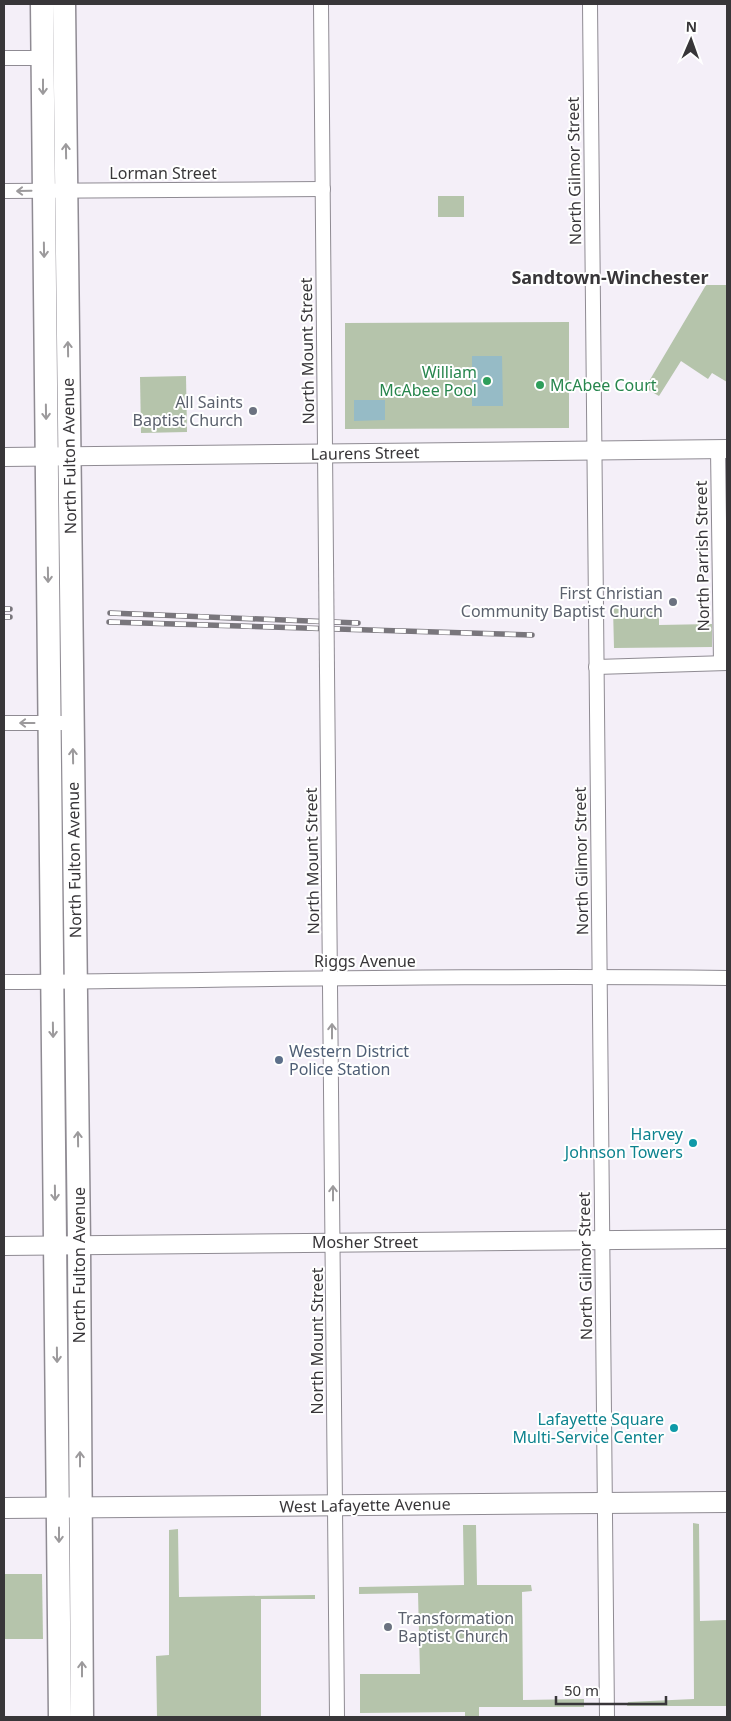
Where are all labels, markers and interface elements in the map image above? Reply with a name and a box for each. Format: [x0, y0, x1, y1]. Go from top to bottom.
north arrow [666, 15, 716, 65]
text: N [685, 17, 697, 36]
one-way arrow [38, 79, 48, 95]
street label: North Gilmor Street [562, 96, 586, 245]
one-way arrow [61, 144, 71, 160]
street label: Lorman Street [109, 162, 217, 184]
one-way arrow [16, 186, 32, 196]
one-way arrow [39, 242, 49, 258]
district label: Sandtown-Winchester [511, 265, 709, 289]
street label: North Mount Street [295, 277, 319, 425]
one-way arrow [63, 341, 73, 358]
place label: William McAbee Pool [379, 361, 477, 401]
place label: McAbee Court [550, 374, 657, 396]
marker: William McAbee Pool [481, 375, 493, 387]
street label: North Fulton Avenue [57, 378, 81, 534]
marker: McAbee Court [534, 379, 546, 391]
place label: All Saints Baptist Church [133, 391, 243, 431]
one-way arrow [41, 404, 51, 420]
marker: All Saints Baptist Church [247, 405, 259, 417]
street label: Laurens Street [310, 441, 420, 465]
street label: North Parrish Street [690, 480, 714, 632]
one-way arrow [43, 566, 53, 583]
place label: First Christian Community Baptist Church [461, 582, 663, 622]
marker: First Christian Community Baptist Church [667, 596, 679, 608]
one-way arrow [19, 718, 35, 728]
one-way arrow [68, 749, 78, 765]
street label: North Fulton Avenue [62, 782, 86, 938]
street label: North Gilmor Street [569, 786, 593, 935]
street label: North Mount Street [300, 787, 324, 935]
street label: Riggs Avenue [314, 950, 416, 972]
one-way arrow [48, 1022, 57, 1038]
one-way arrow [327, 1023, 337, 1039]
place label: Western District Police Station [289, 1040, 409, 1080]
marker: Western District Police Station [273, 1054, 285, 1066]
place label: Harvey Johnson Towers [563, 1123, 684, 1163]
one-way arrow [73, 1131, 83, 1148]
marker: Harvey Johnson Towers [687, 1137, 699, 1149]
one-way arrow [50, 1184, 60, 1200]
one-way arrow [328, 1185, 338, 1202]
street label: North Fulton Avenue [68, 1187, 90, 1343]
street label: North Gilmor Street [573, 1191, 597, 1340]
street label: Mosher Street [312, 1231, 418, 1253]
street label: North Mount Street [306, 1267, 328, 1414]
one-way arrow [52, 1346, 62, 1363]
place label: Lafayette Square Multi-Service Center [512, 1408, 664, 1448]
marker: Lafayette Square Multi-Service Center [668, 1422, 680, 1434]
one-way arrow [75, 1451, 85, 1468]
street label: West Lafayette Avenue [279, 1493, 451, 1517]
one-way arrow [54, 1526, 64, 1543]
place label: Transformation Baptist Church [398, 1607, 514, 1647]
marker: Transformation Baptist Church [382, 1621, 394, 1633]
one-way arrow [77, 1661, 87, 1677]
scale bar [556, 1674, 666, 1706]
text: 50 m [564, 1680, 599, 1700]

